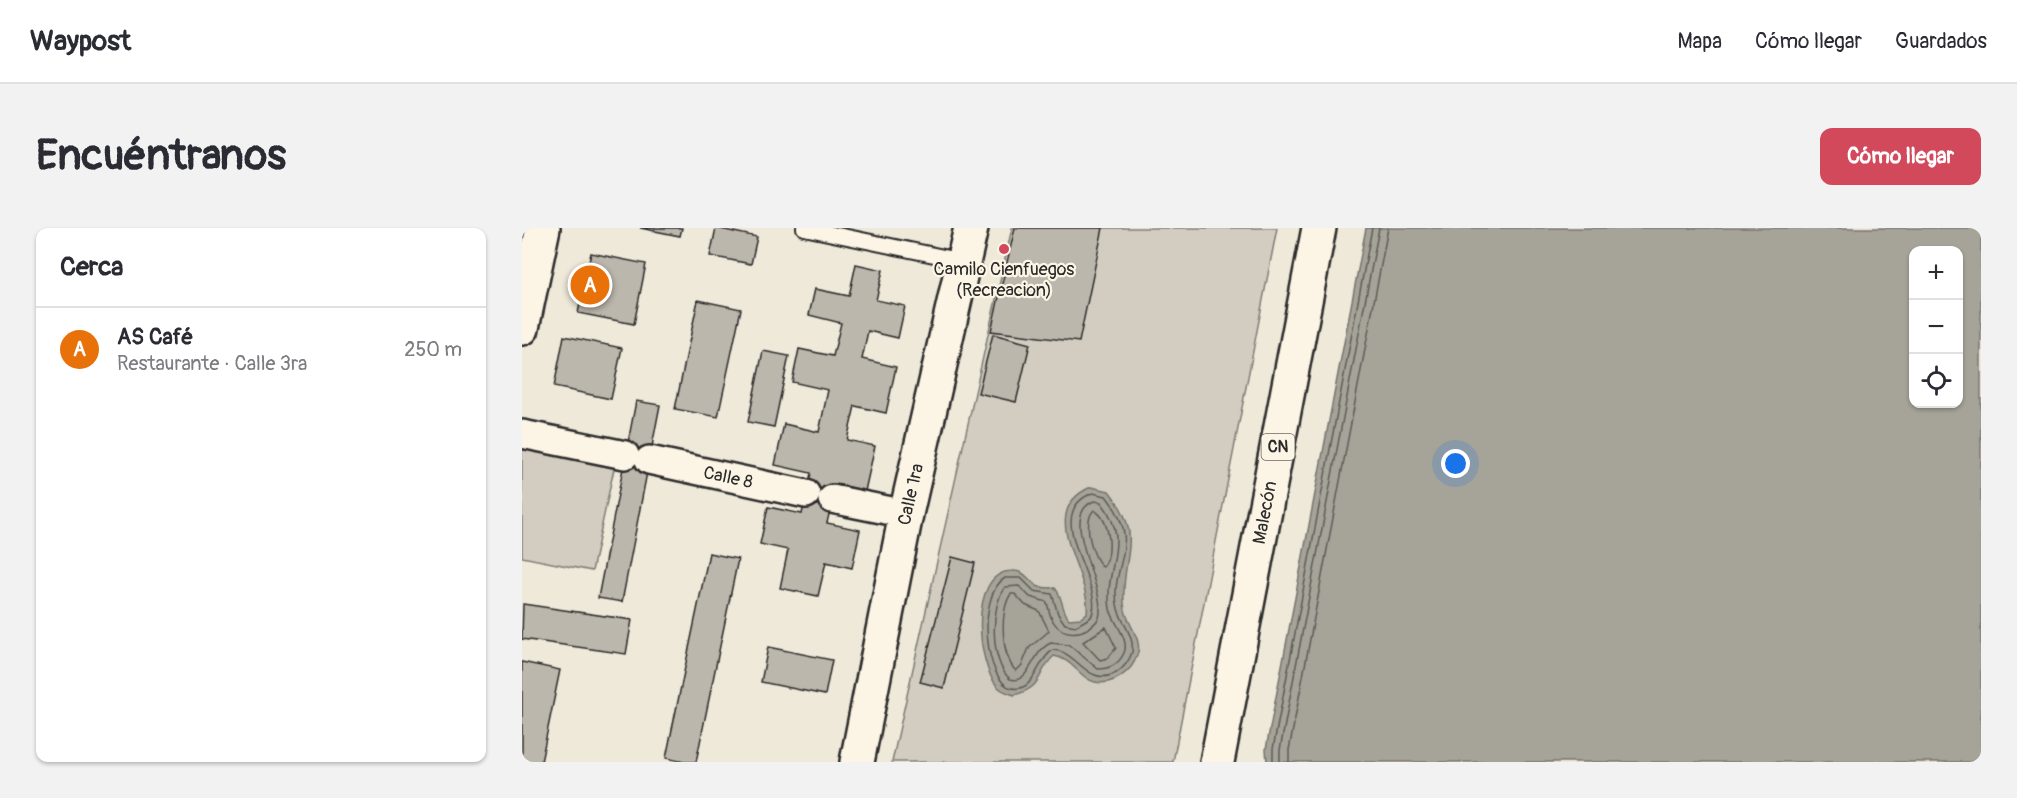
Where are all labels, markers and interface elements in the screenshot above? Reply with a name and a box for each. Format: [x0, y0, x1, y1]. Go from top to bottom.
text: Waypost [30, 24, 131, 59]
text: Mapa [1677, 28, 1722, 55]
text: Cómo llegar [1755, 28, 1862, 55]
text: Guardados [1895, 28, 1987, 55]
button: Cómo llegar [1820, 128, 1981, 185]
text: Encuéntranos [36, 130, 286, 182]
marker: Camilo Cienfuegos (Recreacion) [997, 242, 1011, 256]
map controls [1909, 246, 1963, 408]
button: + [1909, 246, 1963, 300]
text: Cerca [60, 251, 123, 283]
place label: Camilo Cienfuegos (Recreacion) [934, 258, 1074, 302]
pin: A [570, 262, 610, 308]
button: − [1909, 300, 1963, 354]
text: AS Café [117, 323, 193, 351]
text: A [73, 337, 86, 362]
text: 250 m [404, 337, 462, 362]
text: Restaurante · Calle 3ra [117, 351, 307, 376]
button: locate [1909, 354, 1963, 408]
road number: CN [1262, 434, 1294, 460]
your location [1441, 449, 1470, 478]
street label: Calle 8 [701, 461, 755, 494]
street label: Calle 1ra [893, 461, 929, 527]
street label: Malecón [1247, 479, 1282, 546]

